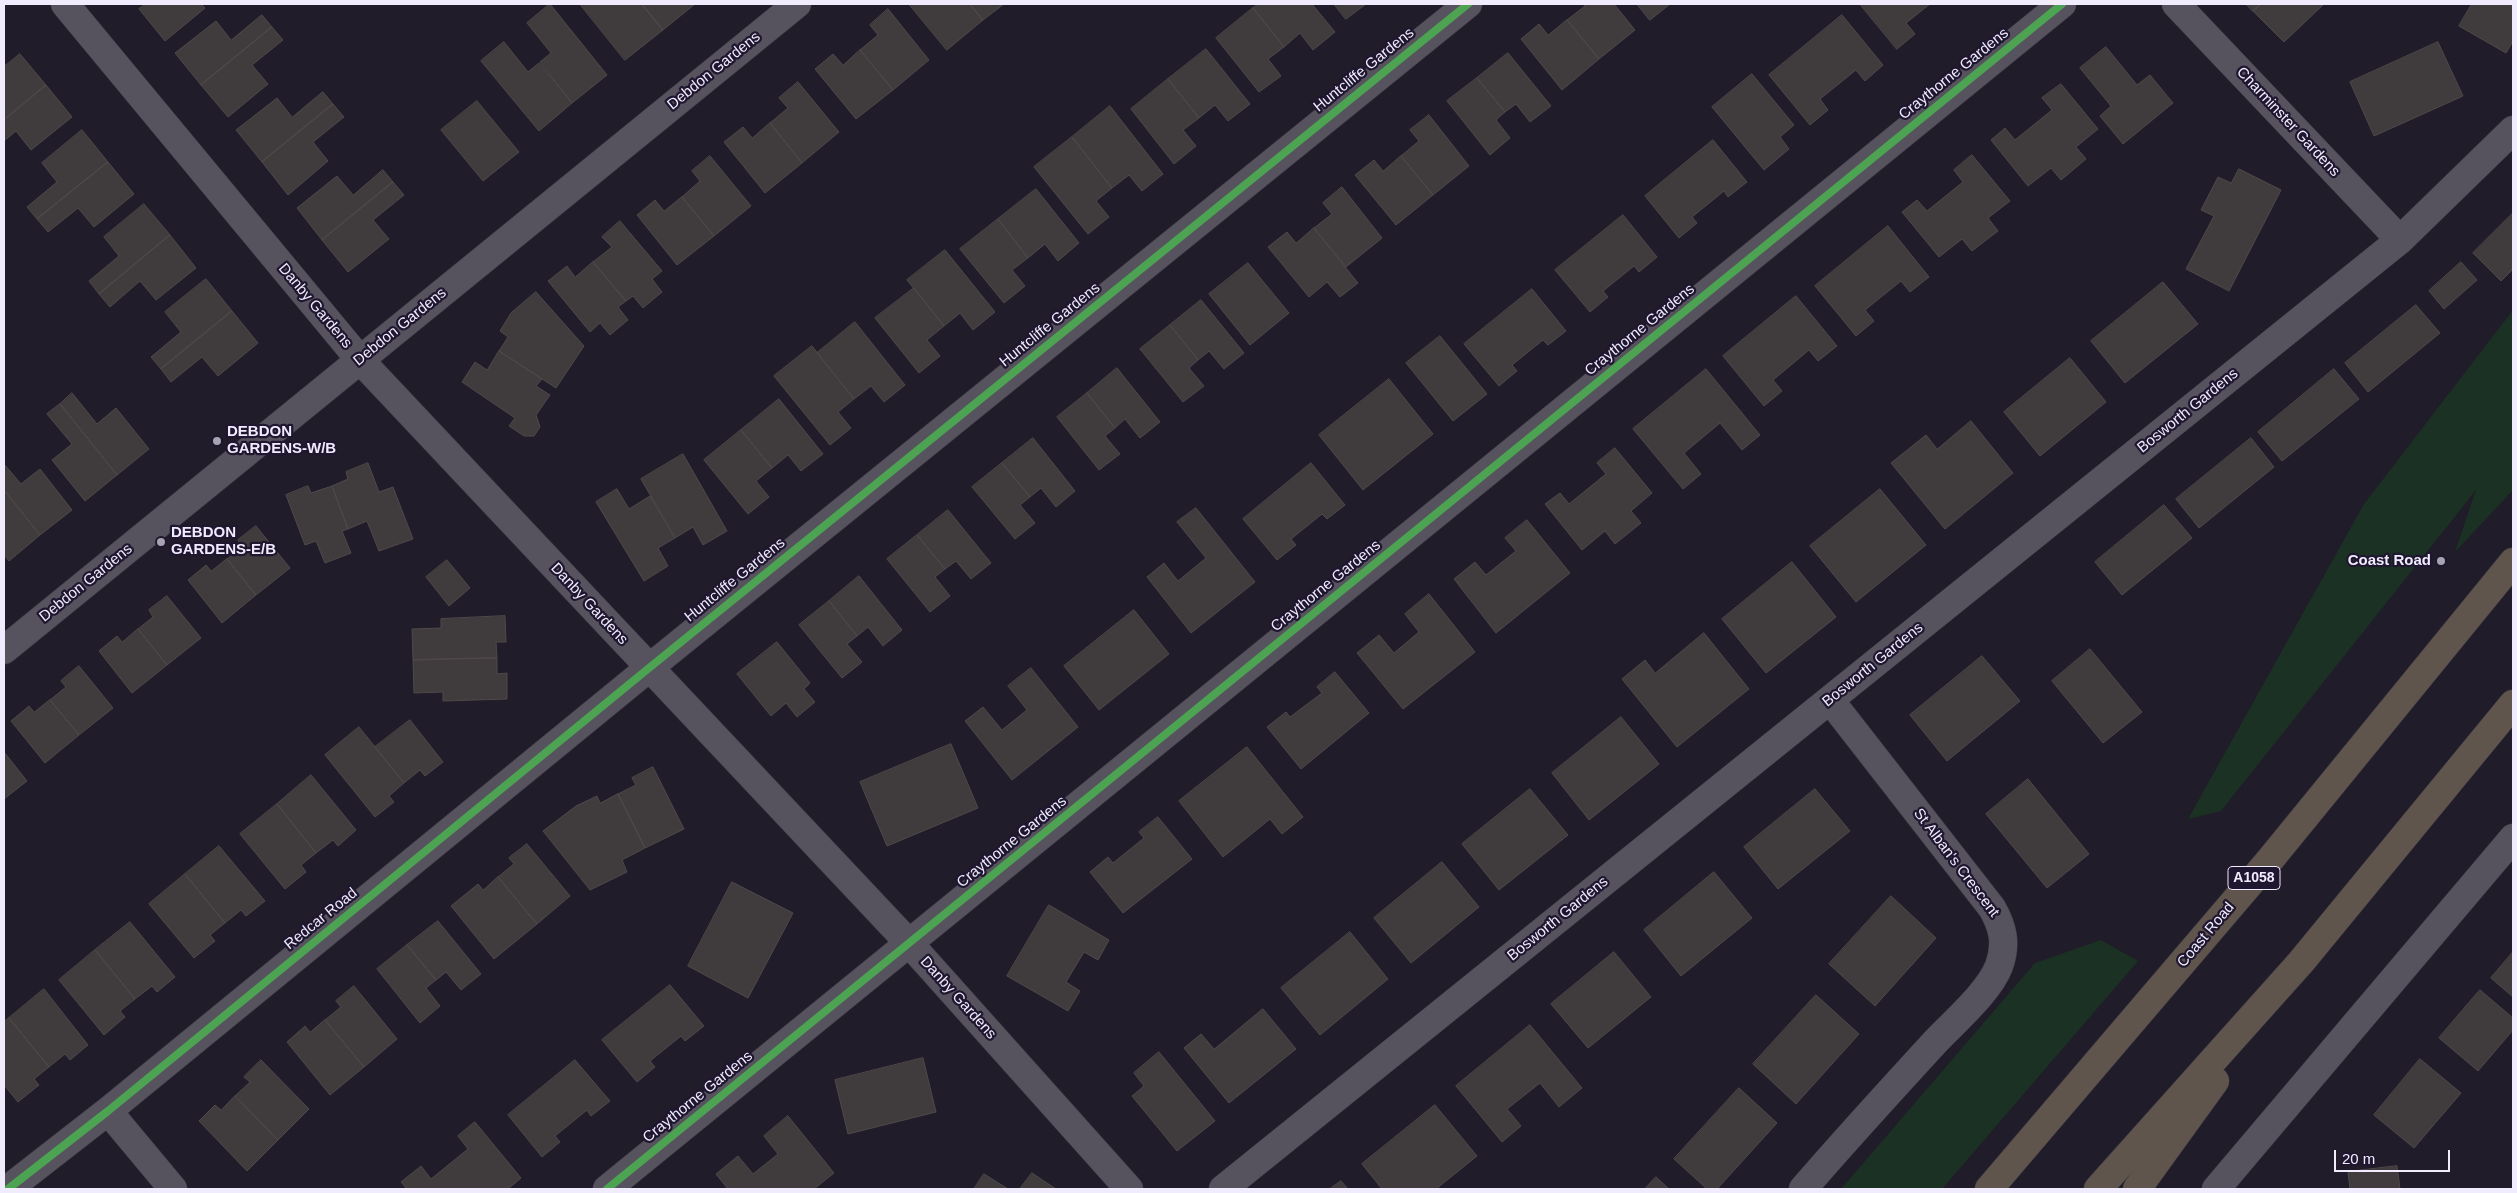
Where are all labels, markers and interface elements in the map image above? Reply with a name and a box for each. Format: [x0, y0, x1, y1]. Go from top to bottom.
street label: Huntcliffe Gardens [1310, 24, 1418, 116]
street label: Craythorne Gardens [1896, 24, 2012, 124]
street label: Debdon Gardens [664, 28, 764, 114]
street label: Charminster Gardens [2233, 63, 2343, 181]
street label: Danby Gardens [274, 260, 356, 352]
street label: Huntcliffe Gardens [996, 279, 1104, 371]
street label: Craythorne Gardens [1582, 280, 1698, 380]
street label: Debdon Gardens [350, 284, 450, 370]
street label: Bosworth Gardens [2134, 365, 2242, 457]
place label: DEBDON GARDENS-W/B [227, 423, 336, 458]
marker: DEBDON GARDENS-W/B [211, 435, 223, 447]
place label: DEBDON GARDENS-E/B [171, 524, 276, 559]
street label: Huntcliffe Gardens [681, 534, 789, 626]
marker: DEBDON GARDENS-E/B [155, 536, 167, 548]
street label: Craythorne Gardens [1268, 536, 1384, 636]
street label: Debdon Gardens [36, 540, 136, 626]
place label: Coast Road [2348, 552, 2431, 570]
marker: Coast Road [2435, 555, 2447, 567]
street label: Danby Gardens [547, 559, 631, 649]
street label: Bosworth Gardens [1819, 619, 1927, 711]
street label: Craythorne Gardens [954, 792, 1070, 892]
street label: St Alban's Crescent [1909, 805, 2003, 921]
road number: A1058 [2228, 866, 2280, 890]
street label: Bosworth Gardens [1504, 873, 1612, 965]
street label: Redcar Road [281, 884, 361, 954]
street label: Coast Road [2174, 899, 2238, 971]
street label: Danby Gardens [916, 953, 1000, 1043]
street label: Craythorne Gardens [640, 1047, 756, 1147]
scale bar [2337, 1140, 2453, 1172]
text: 20 m [2342, 1150, 2375, 1167]

